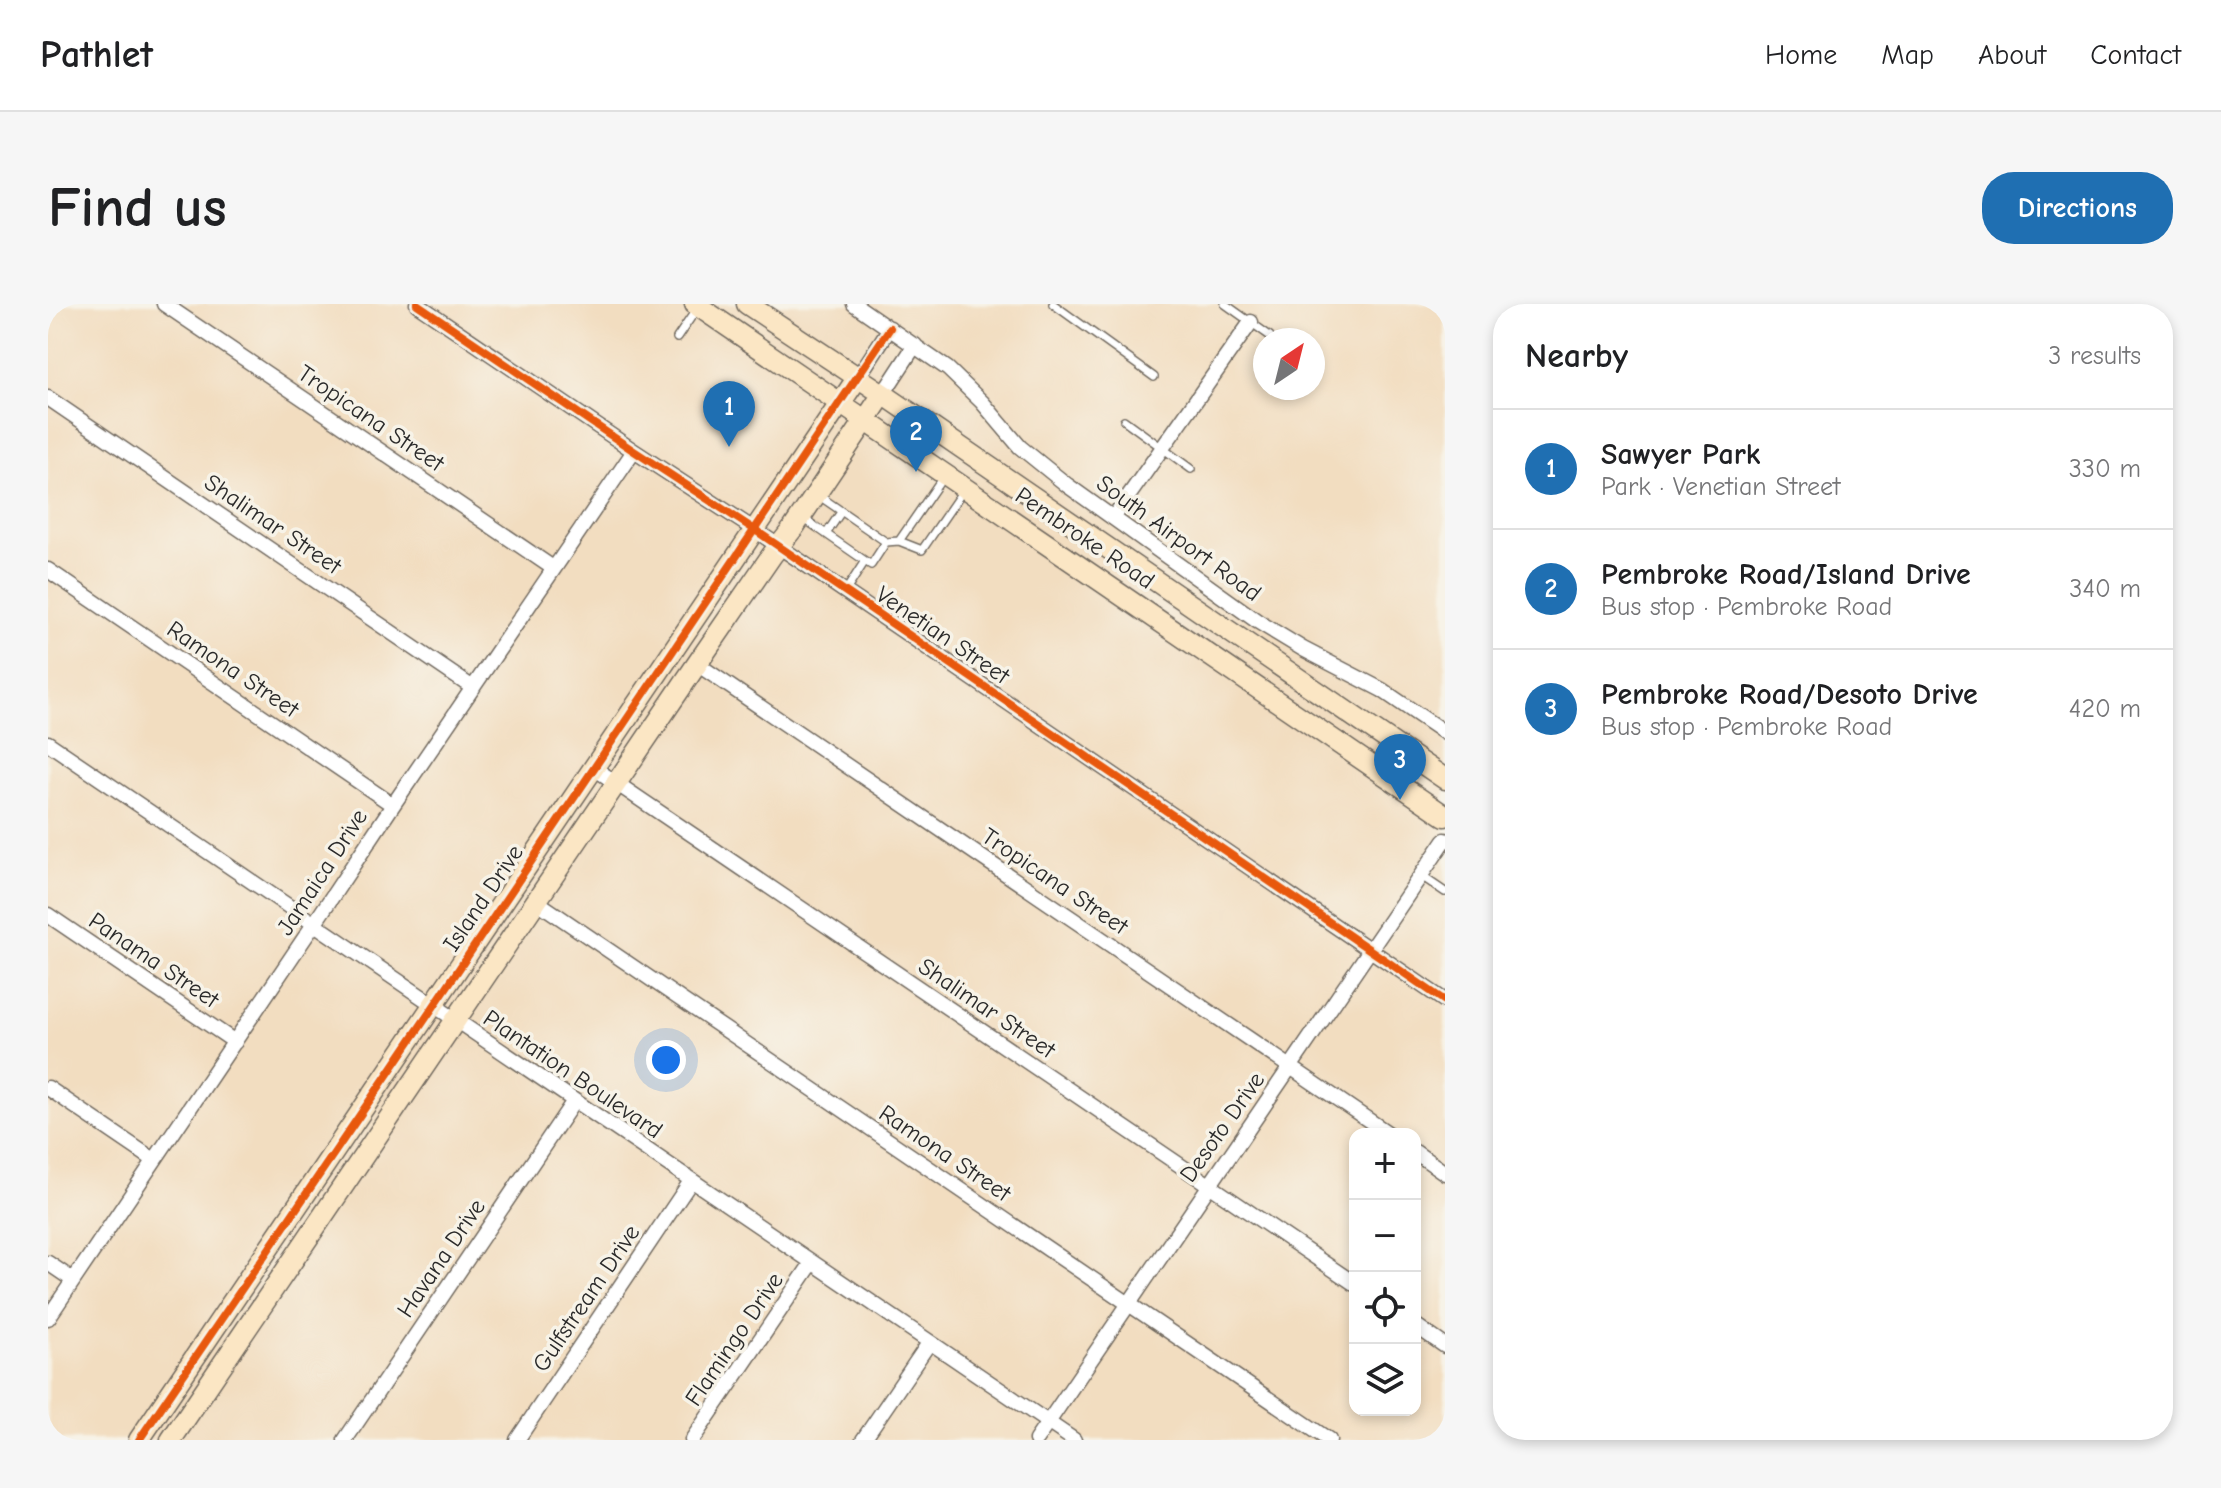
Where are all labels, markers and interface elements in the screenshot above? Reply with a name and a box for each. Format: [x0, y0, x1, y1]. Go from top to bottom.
text: Pathlet [40, 33, 153, 77]
text: Home [1765, 39, 1837, 71]
text: Map [1881, 39, 1934, 71]
text: About [1978, 39, 2046, 71]
text: Contact [2090, 39, 2181, 71]
button: Directions [1982, 172, 2173, 244]
text: Find us [48, 176, 227, 240]
north arrow [1253, 328, 1325, 400]
text: Nearby [1525, 336, 1628, 376]
text: 3 results [2048, 341, 2141, 371]
street label: Tropicana Street [293, 359, 450, 478]
pin: 1 [703, 381, 755, 447]
pin: 2 [890, 406, 942, 472]
text: Sawyer Park [1601, 437, 1760, 472]
text: 1 [1546, 454, 1556, 484]
text: 330 m [2069, 454, 2141, 484]
street label: Shalimar Street [199, 468, 348, 581]
street label: South Airport Road [1091, 469, 1267, 607]
text: Park · Venetian Street [1601, 472, 1840, 502]
street label: Pembroke Road [1010, 481, 1160, 595]
text: Pembroke Road/Island Drive [1601, 557, 1971, 592]
text: 2 [1545, 574, 1557, 604]
text: 340 m [2069, 574, 2141, 604]
street label: Venetian Street [871, 580, 1016, 691]
text: Bus stop · Pembroke Road [1601, 592, 1892, 622]
street label: Ramona Street [162, 615, 305, 724]
text: Pembroke Road/Desoto Drive [1601, 677, 1978, 712]
text: 3 [1545, 694, 1557, 724]
text: 420 m [2069, 694, 2141, 724]
text: Bus stop · Pembroke Road [1601, 712, 1892, 742]
pin: 3 [1374, 734, 1426, 800]
street label: Jamaica Drive [271, 804, 373, 940]
street label: Tropicana Street [977, 822, 1134, 941]
street label: Island Drive [437, 839, 529, 957]
street label: Panama Street [84, 906, 225, 1014]
street label: Shalimar Street [913, 952, 1062, 1065]
street label: Plantation Boulevard [478, 1004, 668, 1144]
your location [646, 1040, 686, 1080]
street label: Desoto Drive [1174, 1067, 1270, 1187]
street label: Ramona Street [874, 1099, 1017, 1208]
map controls [1349, 1128, 1421, 1416]
button: + [1349, 1128, 1421, 1200]
street label: Havana Drive [391, 1193, 491, 1323]
button: − [1349, 1200, 1421, 1272]
street label: Gulfstream Drive [527, 1219, 645, 1377]
street label: Flamingo Drive [679, 1267, 789, 1411]
button: locate [1349, 1272, 1421, 1344]
button: layers [1349, 1344, 1421, 1416]

